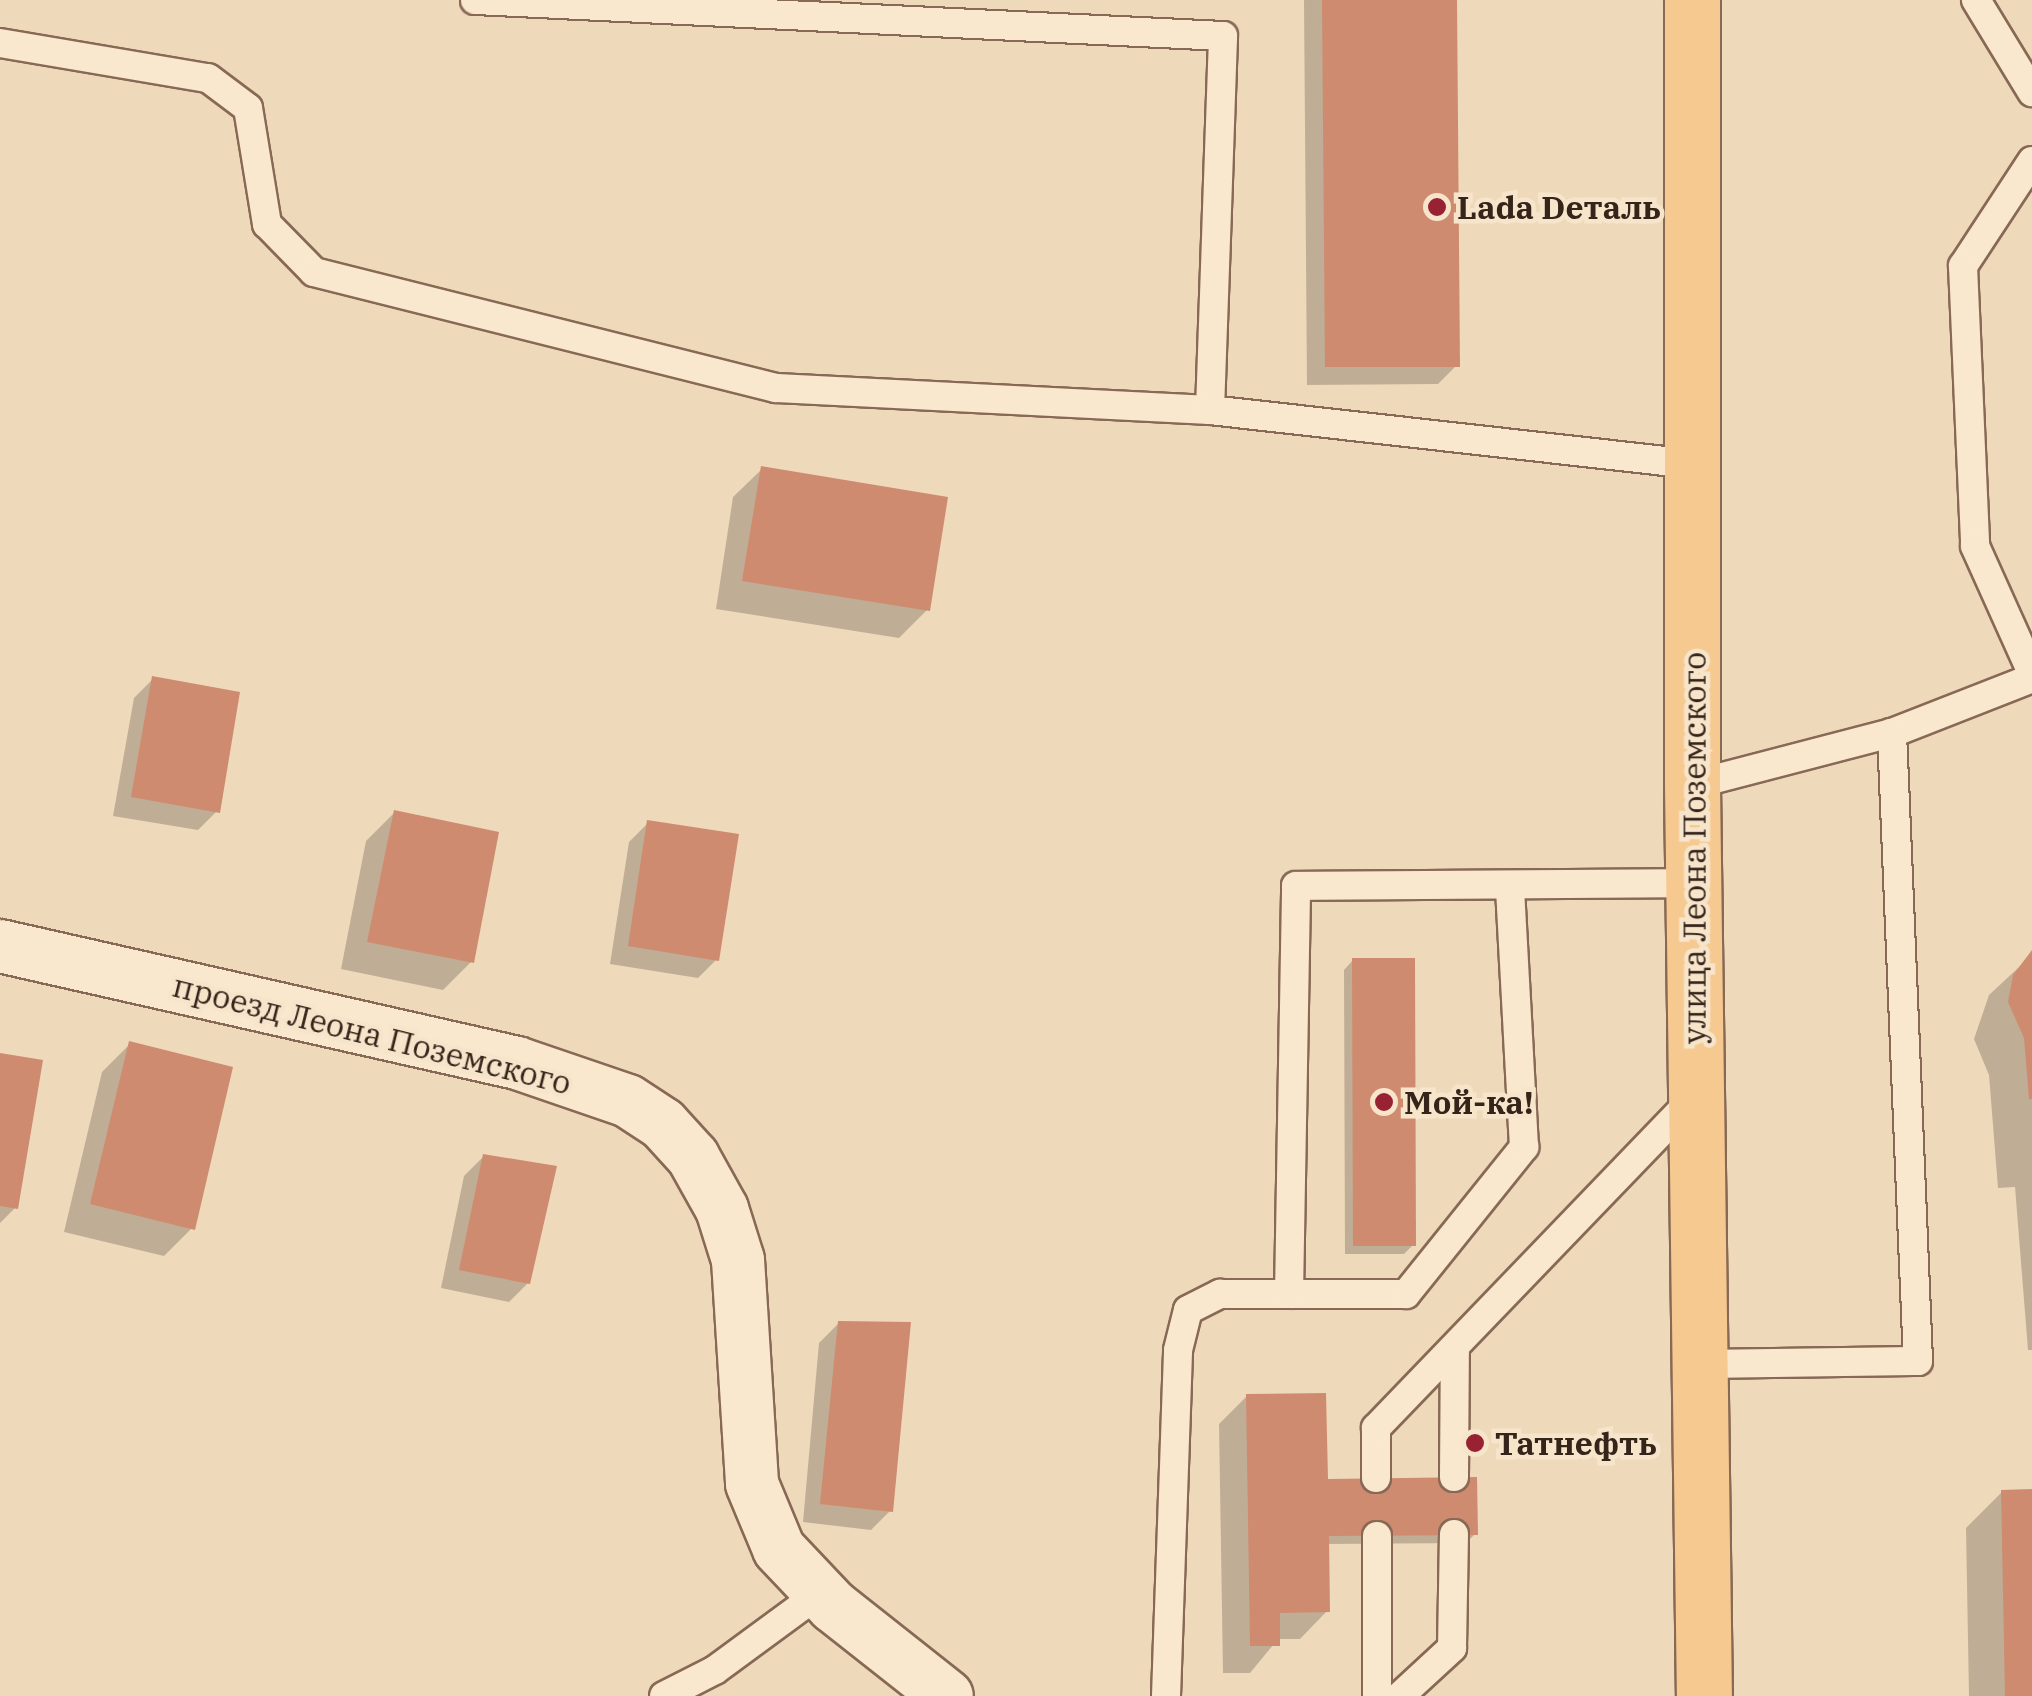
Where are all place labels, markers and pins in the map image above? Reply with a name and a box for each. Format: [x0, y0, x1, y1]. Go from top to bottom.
place label: Lada Dеталь [1457, 188, 1661, 226]
marker: Lada Dеталь [1426, 196, 1448, 218]
place label: Мой-ка! [1404, 1083, 1534, 1121]
marker: Мой-ка! [1373, 1091, 1395, 1113]
place label: Татнефть [1495, 1424, 1657, 1462]
marker: Татнефть [1464, 1432, 1486, 1454]

